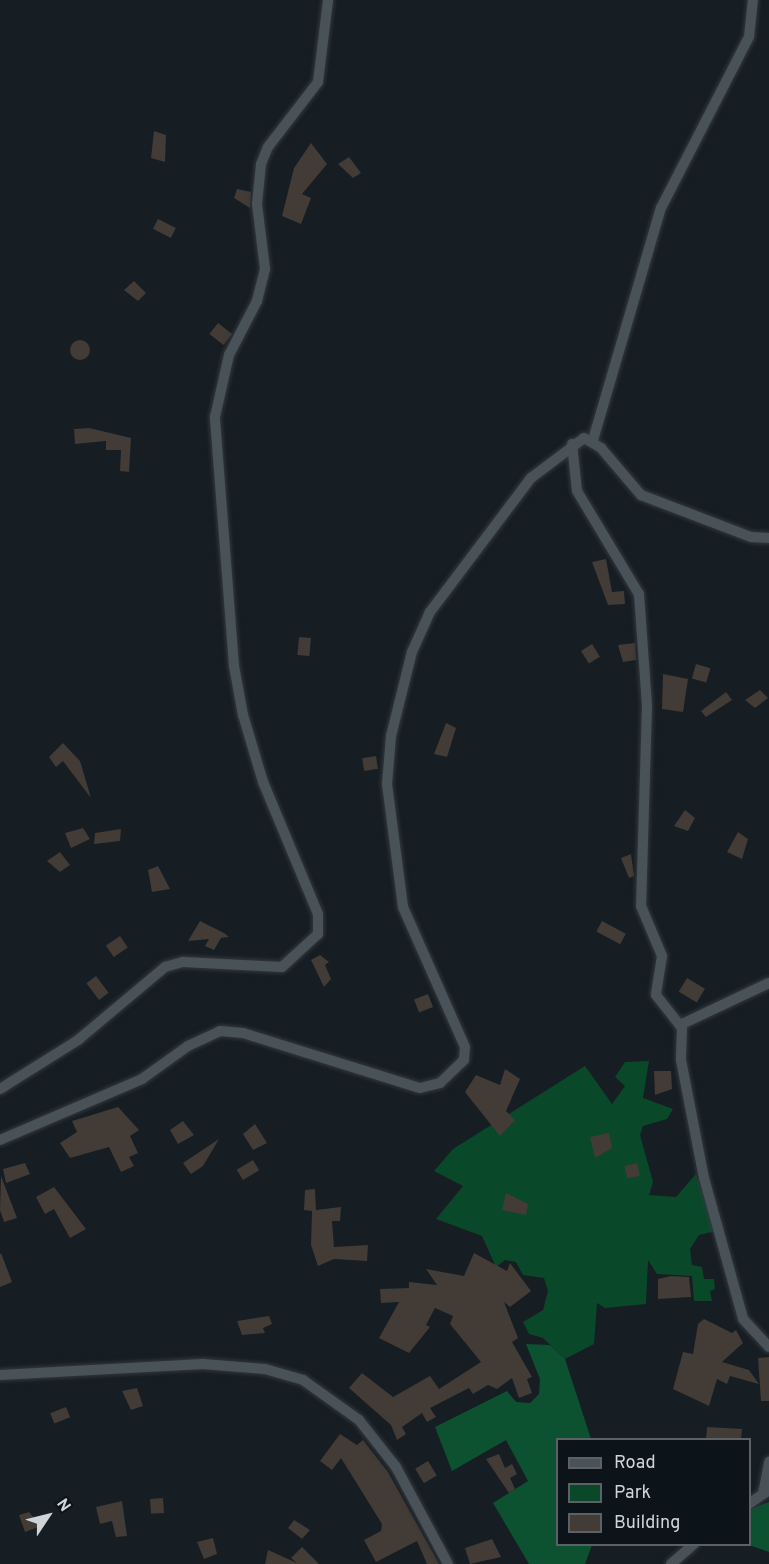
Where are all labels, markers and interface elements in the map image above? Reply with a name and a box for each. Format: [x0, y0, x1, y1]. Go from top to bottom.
legend [556, 1438, 751, 1546]
text: Road [614, 1452, 656, 1475]
text: Park [614, 1482, 651, 1505]
north arrow [18, 1486, 78, 1546]
text: N [51, 1495, 74, 1516]
text: Building [614, 1512, 680, 1535]

